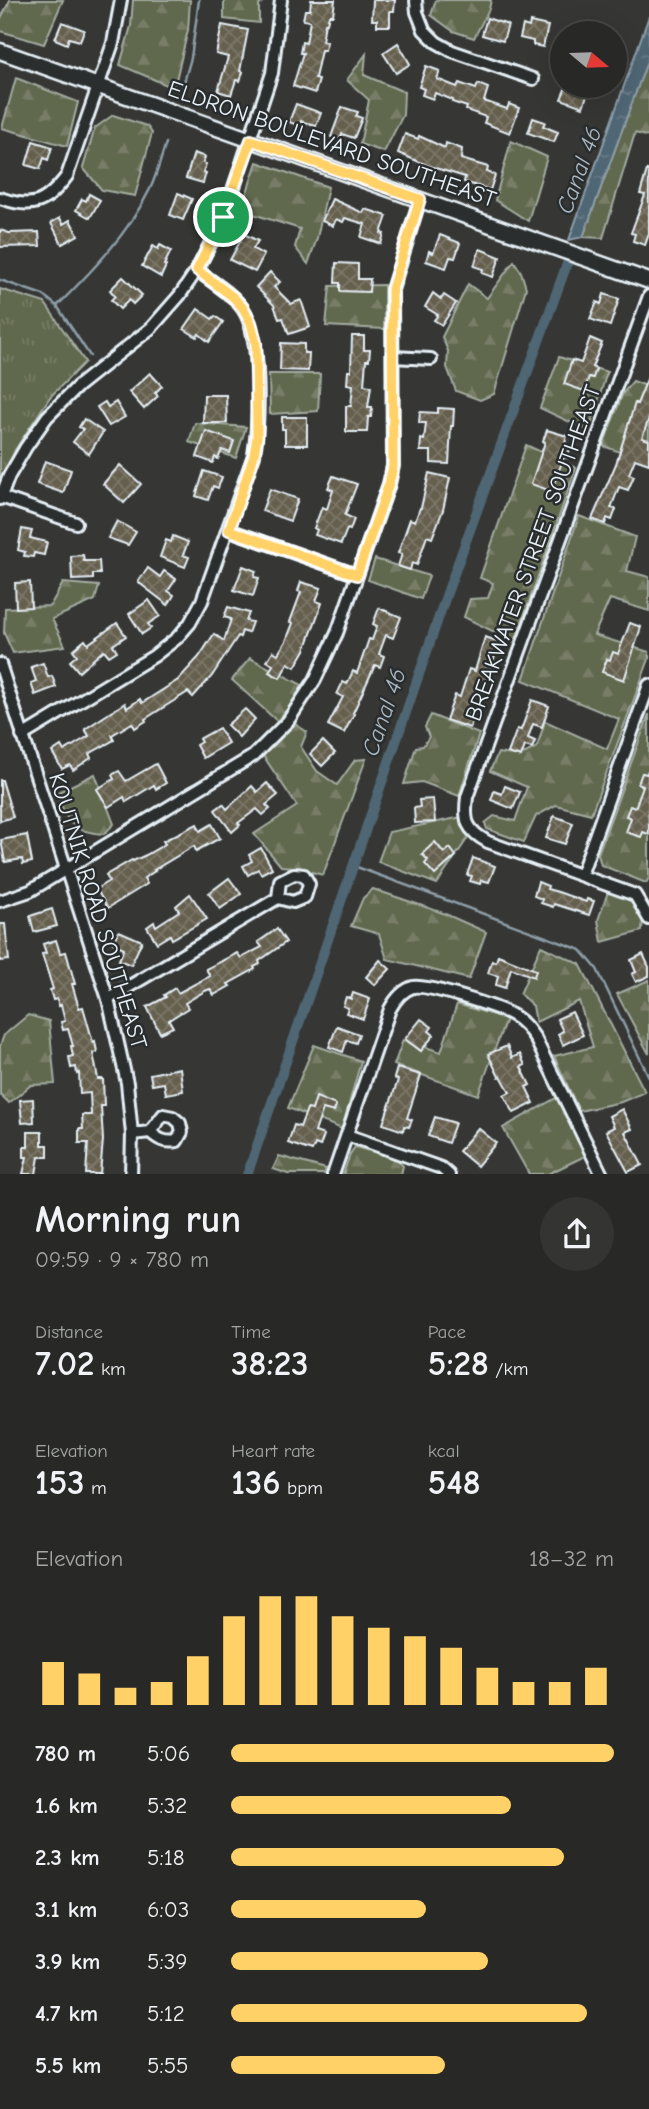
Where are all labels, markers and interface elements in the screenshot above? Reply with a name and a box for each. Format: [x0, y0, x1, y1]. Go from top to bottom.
north arrow [550, 21, 626, 98]
map controls [550, 21, 627, 98]
street label: ELDRON BOULEVARD SOUTHEAST [164, 75, 500, 213]
water label: Canal 46 [550, 123, 608, 217]
pin [193, 187, 253, 247]
icon: arrive [204, 198, 242, 236]
street label: BREAKWATER STREET SOUTHEAST [460, 381, 606, 725]
water label: Canal 46 [356, 665, 412, 759]
street label: KOUTNIK ROAD SOUTHEAST [43, 770, 153, 1052]
button: share [540, 1197, 614, 1271]
text: Morning run [35, 1198, 241, 1242]
text: 09:59 · 9 × 780 m [35, 1246, 209, 1273]
text: Distance [35, 1321, 103, 1343]
text: Time [231, 1321, 271, 1343]
text: Pace [428, 1321, 466, 1343]
text: 7.02 [35, 1343, 95, 1384]
text: 38:23 [231, 1343, 308, 1384]
text: 5:28 [428, 1343, 489, 1384]
text: km [95, 1358, 126, 1380]
text: /km [489, 1358, 528, 1380]
text: Elevation [35, 1440, 108, 1462]
text: Heart rate [231, 1440, 315, 1462]
text: kcal [428, 1440, 460, 1462]
text: 153 [35, 1462, 85, 1503]
text: 136 [231, 1462, 281, 1503]
text: 548 [428, 1462, 481, 1503]
text: m [85, 1477, 107, 1499]
text: bpm [281, 1477, 323, 1499]
text: Elevation [35, 1545, 123, 1572]
text: 18–32 m [529, 1545, 614, 1572]
text: 780 m [35, 1740, 96, 1767]
text: 5:06 [147, 1740, 190, 1767]
text: 1.6 km [35, 1792, 98, 1819]
text: 5:32 [147, 1792, 187, 1819]
text: 2.3 km [35, 1844, 100, 1871]
text: 5:18 [147, 1844, 185, 1871]
text: 3.1 km [35, 1896, 97, 1923]
text: 6:03 [147, 1896, 189, 1923]
text: 3.9 km [35, 1948, 100, 1975]
text: 5:39 [147, 1948, 187, 1975]
text: 4.7 km [35, 2000, 98, 2027]
text: 5:12 [147, 2000, 185, 2027]
text: 5.5 km [35, 2052, 101, 2079]
text: 5:55 [147, 2052, 189, 2079]

